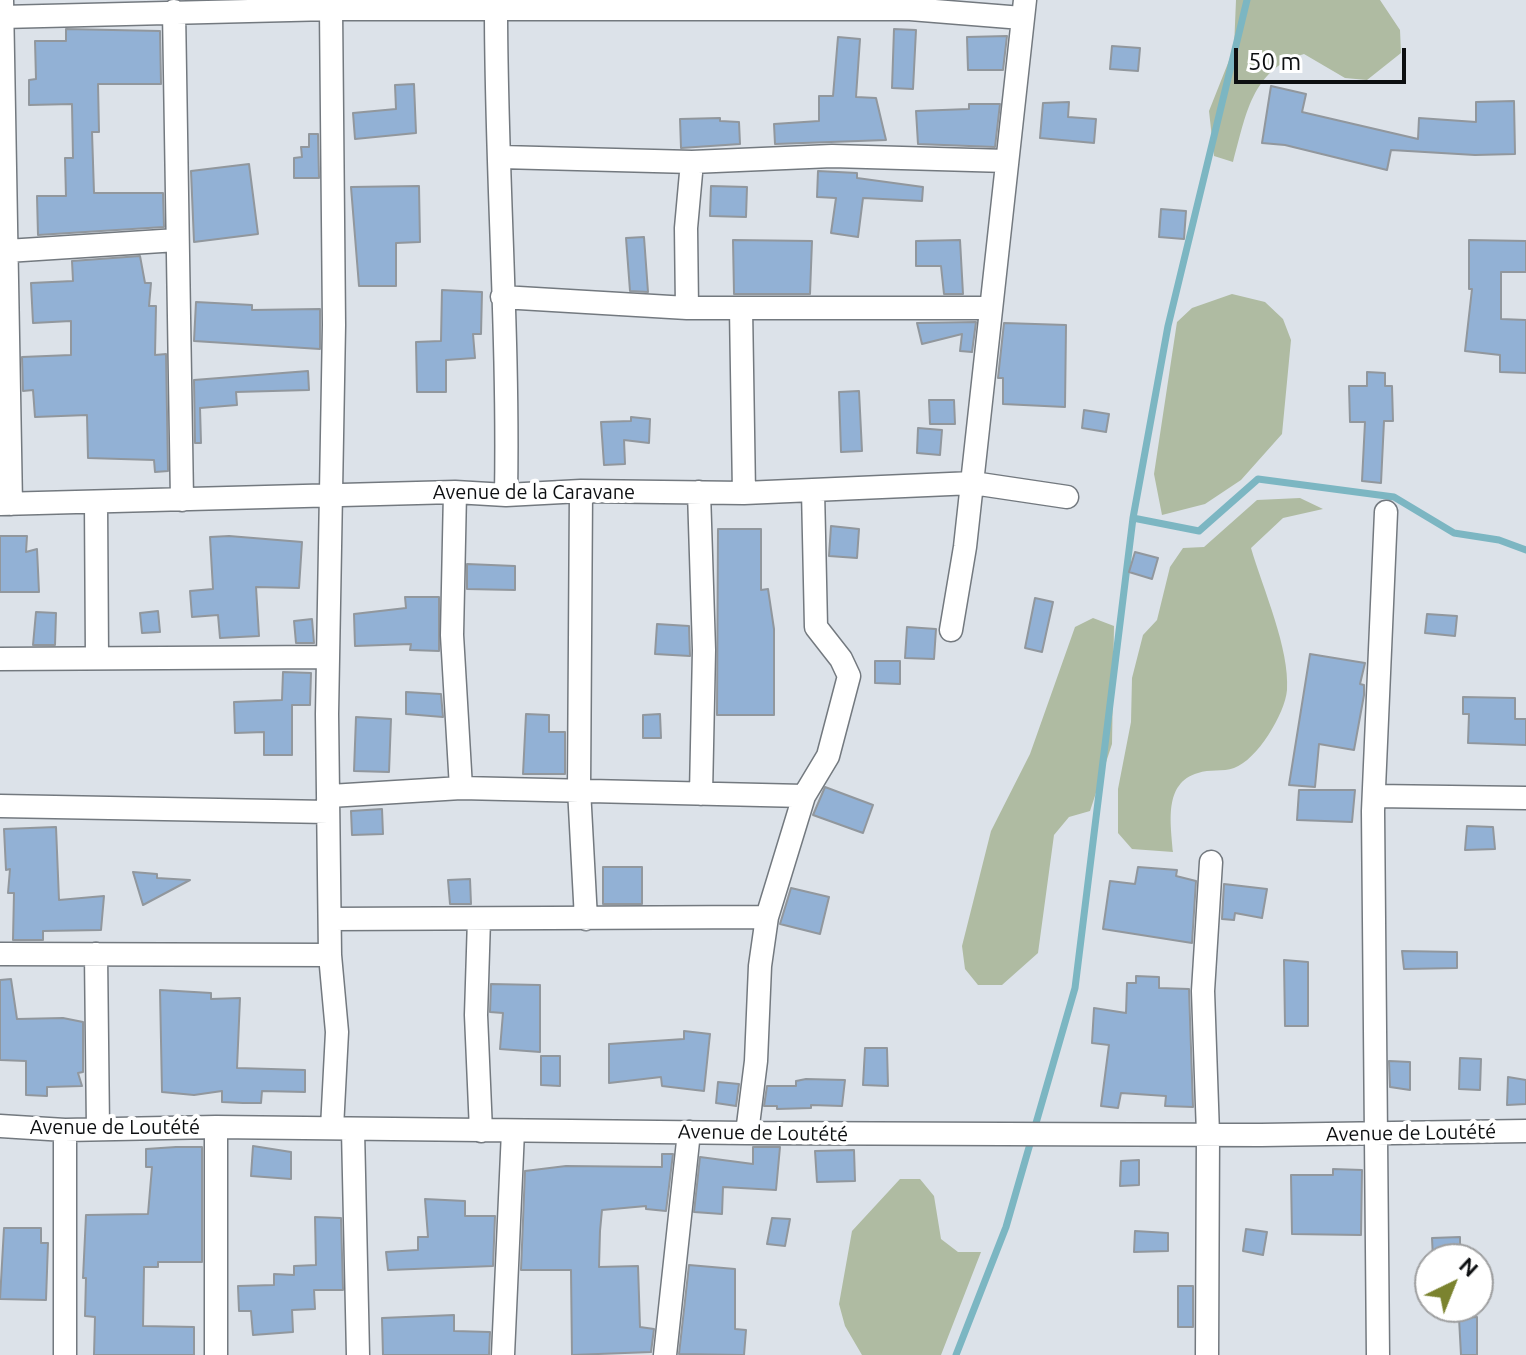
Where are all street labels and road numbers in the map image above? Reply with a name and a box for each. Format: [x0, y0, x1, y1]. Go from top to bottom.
street label: Avenue de la Caravane [433, 480, 635, 504]
street label: Avenue de Loutété [30, 1115, 200, 1139]
street label: Avenue de Loutété [678, 1120, 848, 1146]
street label: Avenue de Loutété [1326, 1120, 1496, 1146]

